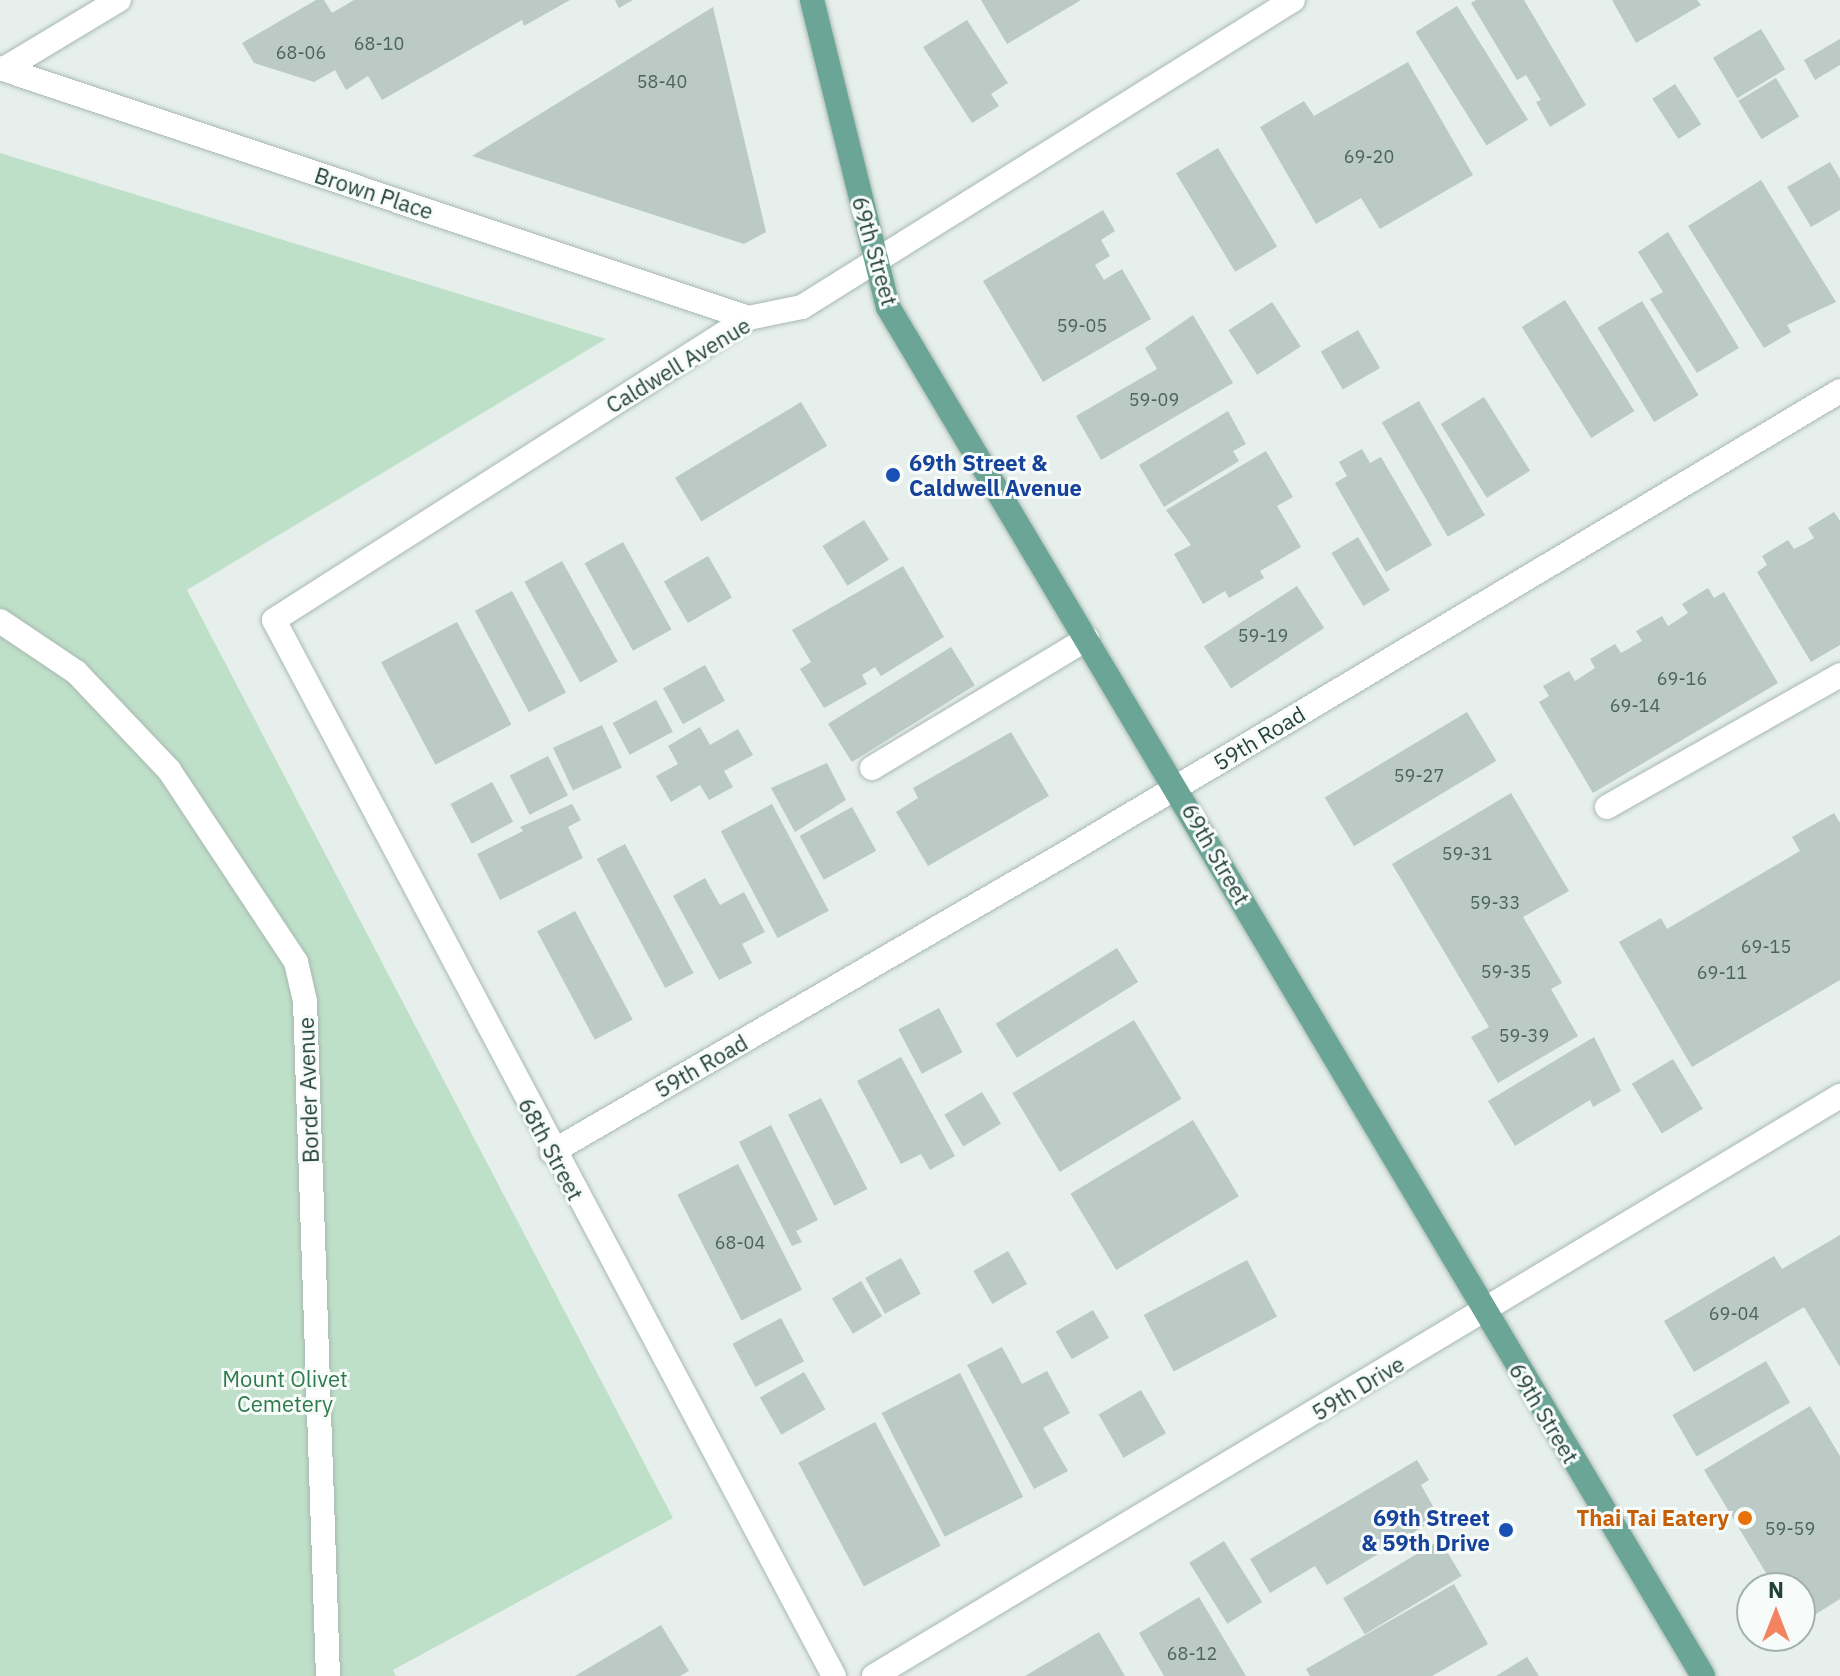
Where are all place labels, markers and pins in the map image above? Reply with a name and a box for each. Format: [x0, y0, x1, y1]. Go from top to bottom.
place label: 69th Street & Caldwell Avenue [909, 449, 1082, 500]
marker: 69th Street & Caldwell Avenue [884, 466, 902, 484]
place label: 69th Street & 59th Drive [1361, 1504, 1490, 1556]
place label: Thai Tai Eatery [1576, 1505, 1729, 1531]
marker: Thai Tai Eatery [1736, 1509, 1754, 1527]
marker: 69th Street & 59th Drive [1497, 1521, 1515, 1539]

